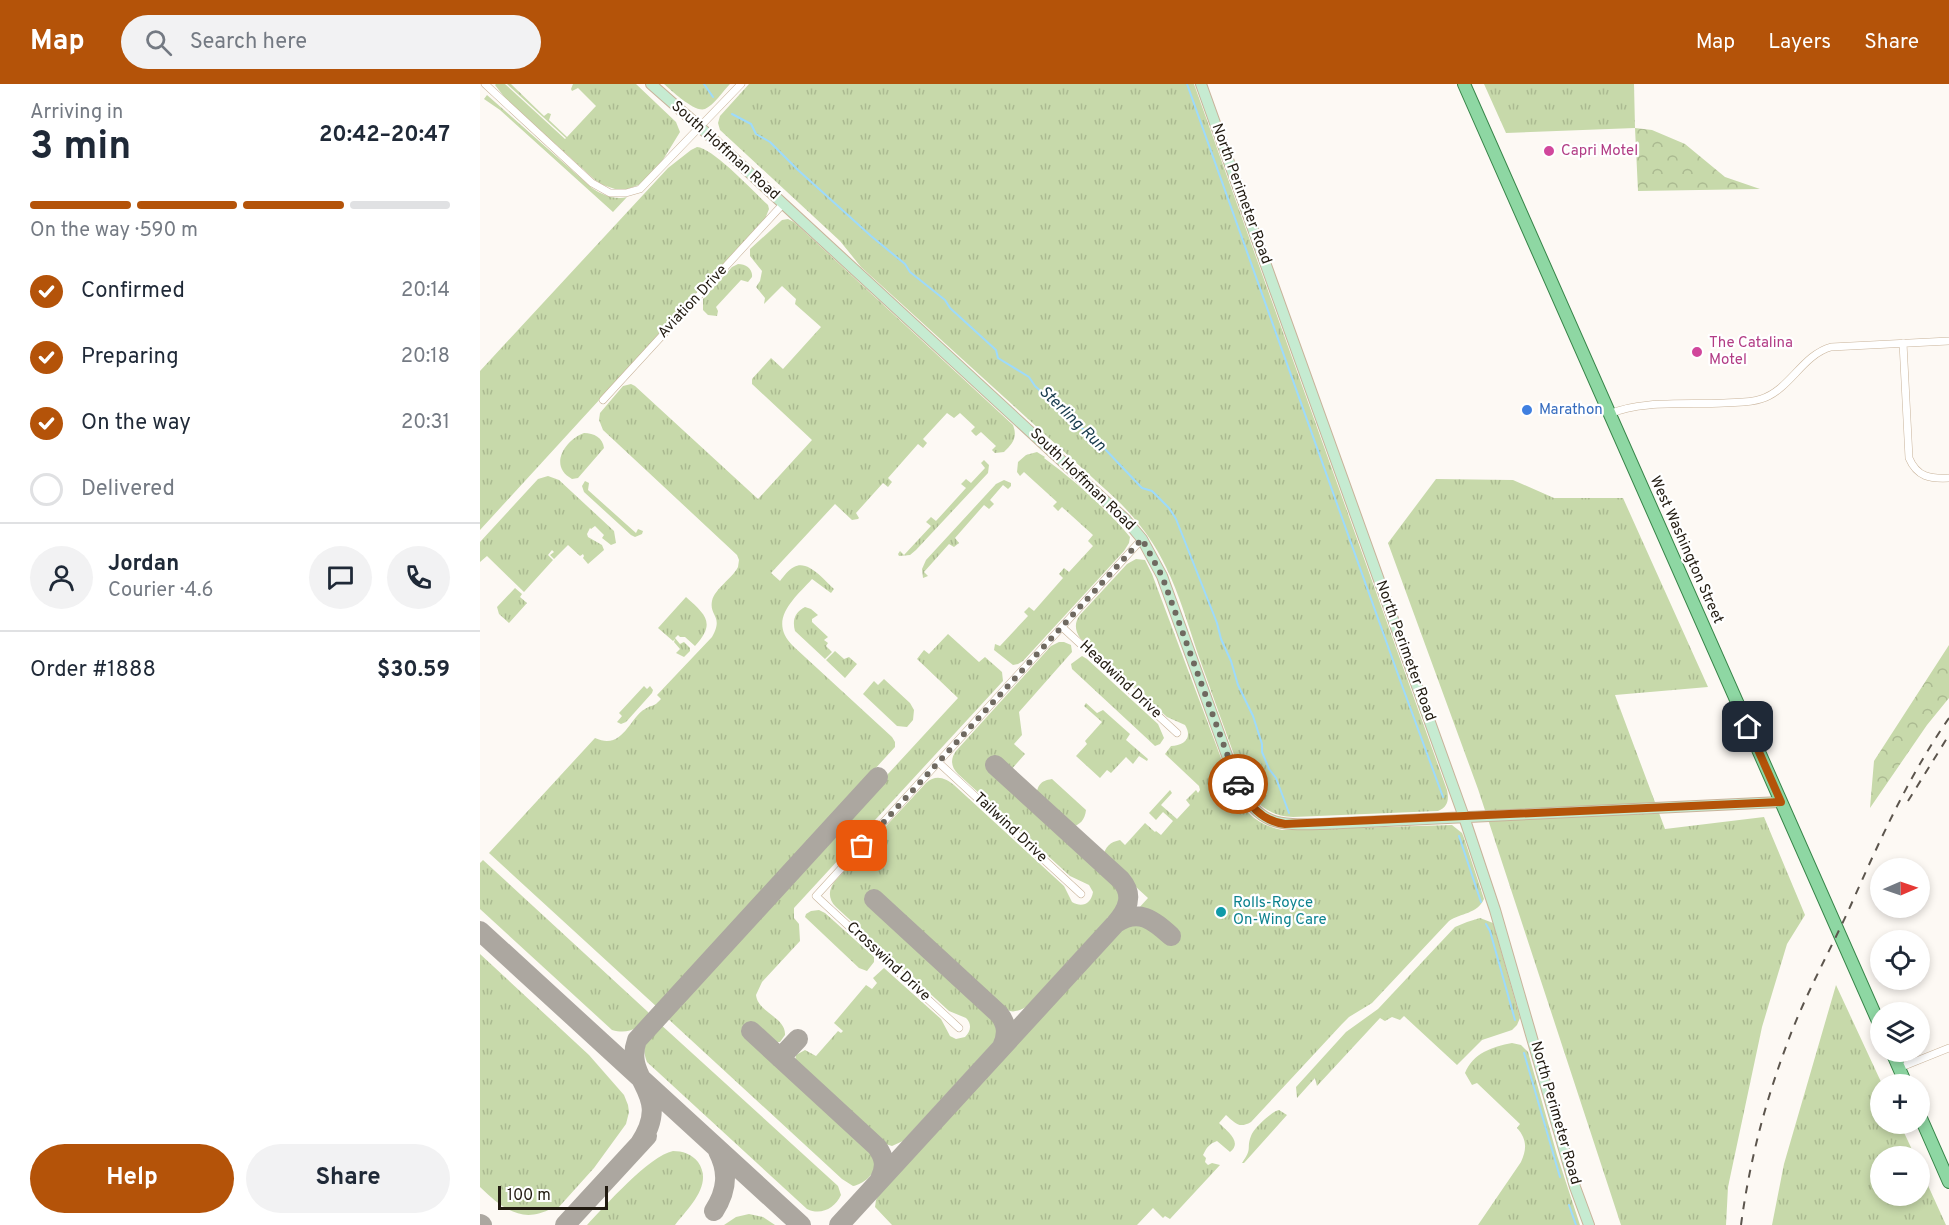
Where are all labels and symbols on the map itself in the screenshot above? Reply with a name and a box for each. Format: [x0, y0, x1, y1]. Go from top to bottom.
street label: South Hoffman Road [667, 97, 783, 205]
street label: North Perimeter Road [1207, 121, 1275, 267]
place label: Capri Motel [1561, 142, 1638, 161]
marker: Capri Motel [1542, 144, 1556, 158]
street label: Aviation Drive [654, 261, 732, 343]
place label: The Catalina Motel [1709, 334, 1793, 370]
marker: The Catalina Motel [1690, 345, 1704, 359]
water label: Sterling Run [1034, 382, 1110, 456]
place label: Marathon [1539, 401, 1603, 420]
marker: Marathon [1520, 403, 1534, 417]
street label: South Hoffman Road [1025, 425, 1139, 535]
street label: West Washington Street [1645, 473, 1727, 627]
street label: North Perimeter Road [1371, 578, 1439, 724]
street label: Headwind Drive [1075, 637, 1165, 723]
pin [1722, 701, 1773, 752]
courier [1208, 754, 1268, 814]
street label: Tailwind Drive [969, 789, 1051, 867]
pin [836, 820, 887, 871]
north arrow [1870, 858, 1930, 918]
place label: Rolls-Royce On-Wing Care [1233, 894, 1327, 930]
marker: Rolls-Royce On-Wing Care [1214, 905, 1228, 919]
street label: Crosswind Drive [842, 918, 934, 1006]
street label: North Perimeter Road [1525, 1039, 1585, 1187]
scale bar [498, 1183, 608, 1210]

